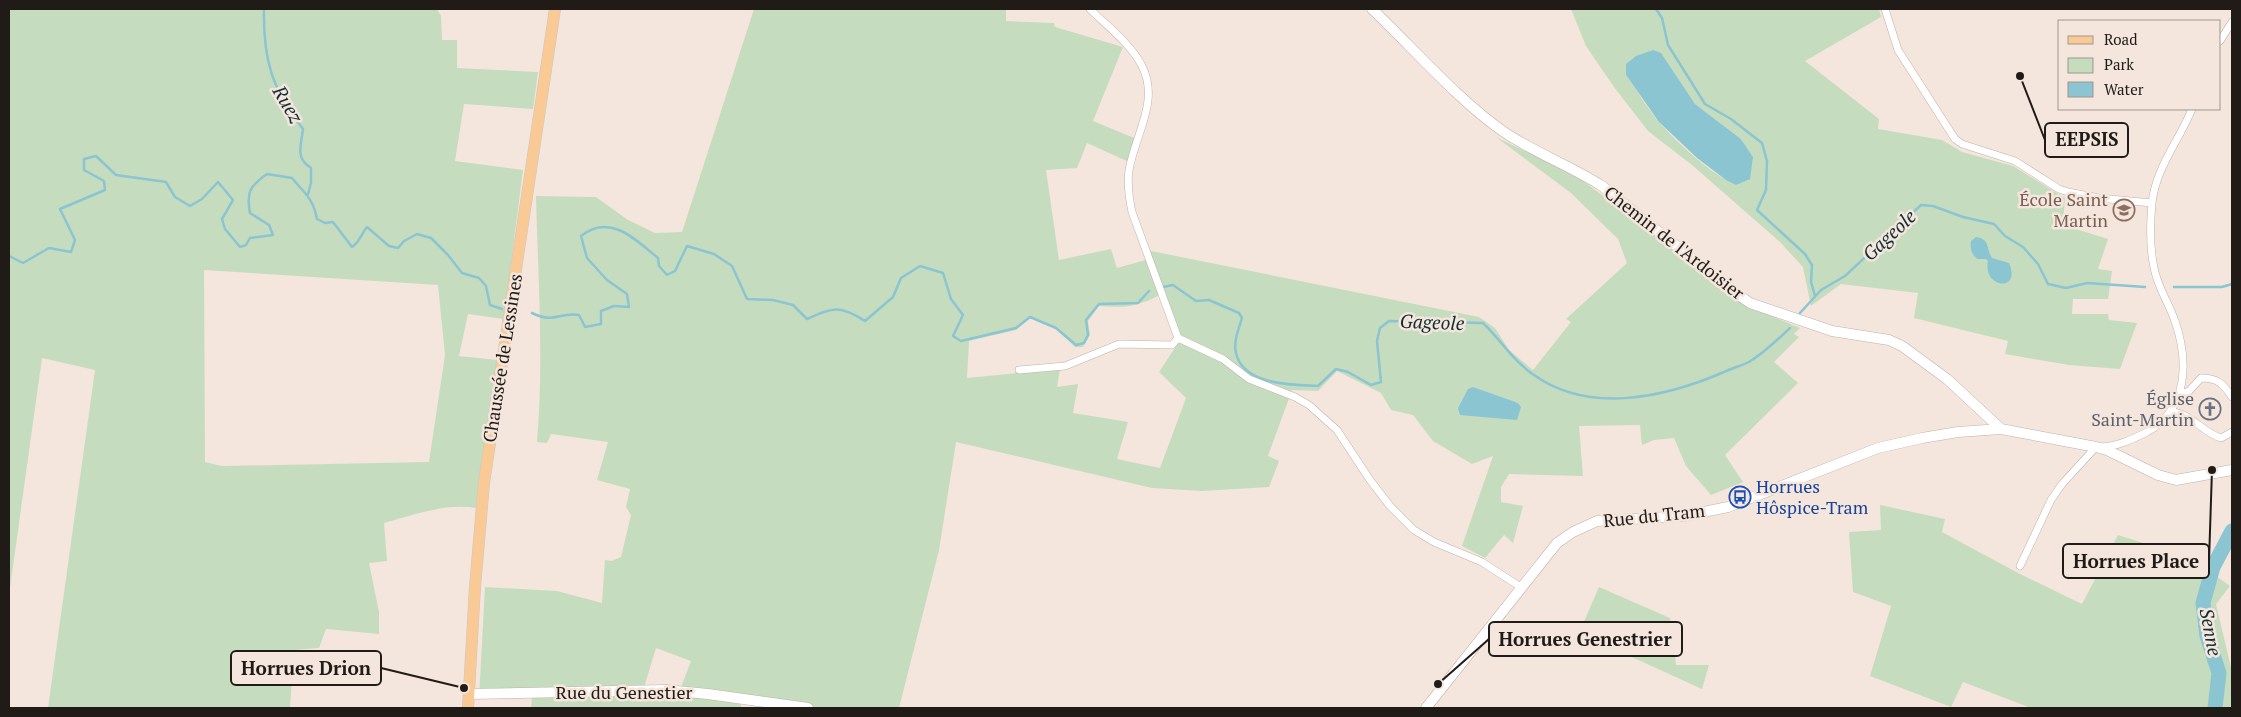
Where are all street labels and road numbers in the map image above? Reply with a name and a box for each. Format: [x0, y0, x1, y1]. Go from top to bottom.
street label: Chemin de l'Ardoisier [1600, 180, 1750, 305]
street label: Chaussée de Lessines [477, 272, 527, 444]
street label: Rue du Tram [1602, 498, 1706, 532]
street label: Rue du Genestier [556, 680, 693, 704]

